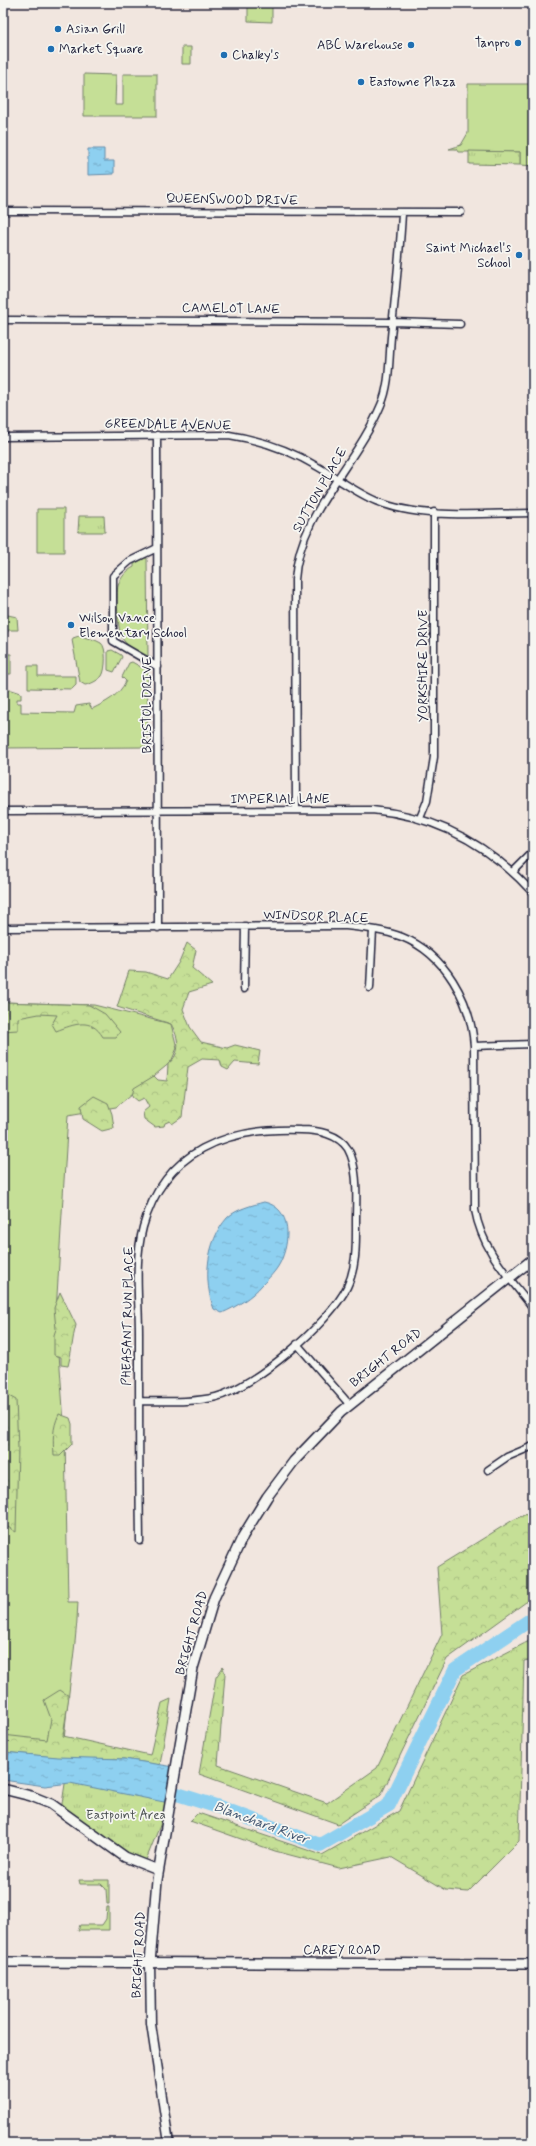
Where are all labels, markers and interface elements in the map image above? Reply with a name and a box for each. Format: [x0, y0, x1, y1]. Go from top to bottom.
place label: Asian Grill [66, 21, 125, 38]
marker: Asian Grill [53, 24, 63, 34]
place label: Tanpro [475, 35, 510, 52]
place label: ABC Warehouse [317, 37, 403, 54]
marker: Tanpro [513, 38, 523, 48]
marker: ABC Warehouse [406, 40, 416, 50]
place label: Market Square [59, 41, 143, 58]
marker: Market Square [46, 44, 56, 54]
place label: Chalky's [232, 47, 279, 64]
marker: Chalky's [219, 50, 229, 60]
place label: Eastowne Plaza [369, 74, 456, 91]
marker: Eastowne Plaza [356, 77, 366, 87]
street label: QUEENSWOOD DRIVE [166, 190, 298, 210]
place label: Saint Michael's School [426, 240, 511, 272]
marker: Saint Michael's School [514, 250, 524, 260]
street label: CAMELOT LANE [182, 300, 280, 318]
street label: GREENDALE AVENUE [104, 415, 232, 435]
street label: SUTTON PLACE [289, 445, 351, 535]
street label: YORKSHIRE DRIVE [415, 609, 432, 722]
place label: Wilson Vance Elementary School [79, 610, 187, 642]
marker: Wilson Vance Elementary School [66, 620, 76, 630]
street label: BRISTOL DRIVE [139, 657, 156, 753]
street label: IMPERIAL LANE [230, 791, 330, 808]
street label: WINDSOR PLACE [263, 907, 369, 927]
street label: PHEASANT RUN PLACE [118, 1246, 138, 1386]
street label: BRIGHT ROAD [347, 1325, 425, 1391]
street label: BRIGHT ROAD [172, 1589, 212, 1677]
water label: Blanchard River [211, 1798, 313, 1849]
park label: Eastpoint Area [86, 1807, 166, 1824]
street label: BRIGHT ROAD [128, 1911, 150, 1999]
street label: CAREY ROAD [303, 1942, 381, 1959]

